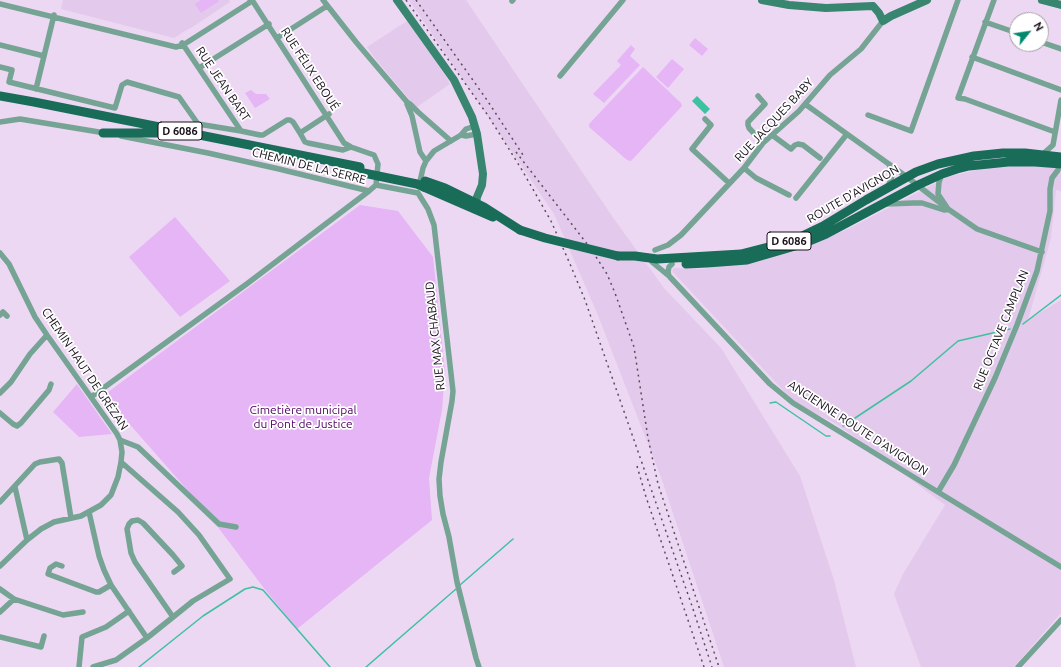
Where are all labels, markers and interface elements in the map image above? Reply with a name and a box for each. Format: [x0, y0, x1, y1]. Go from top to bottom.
north arrow [1009, 12, 1049, 52]
text: N [1031, 20, 1046, 33]
street label: RUE FÉLIX EBOUÉ [278, 25, 342, 113]
street label: RUE JEAN BART [193, 44, 253, 124]
street label: RUE JACQUES BABY [732, 75, 816, 165]
road number: D 6086 [158, 122, 202, 140]
street label: CHEMIN DE LA SERRE [251, 145, 367, 187]
street label: ROUTE D'AVIGNON [804, 162, 902, 226]
road number: D 6086 [767, 232, 811, 250]
street label: RUE OCTAVE CAMPLAN [970, 268, 1032, 392]
street label: RUE MAX CHABAUD [422, 281, 448, 391]
street label: CHEMIN HAUT DE GRÉZAN [39, 305, 131, 433]
street label: ANCIENNE ROUTE D'AVIGNON [785, 377, 931, 479]
park label: Cimetière municipal du Pont de Justice [249, 403, 357, 431]

